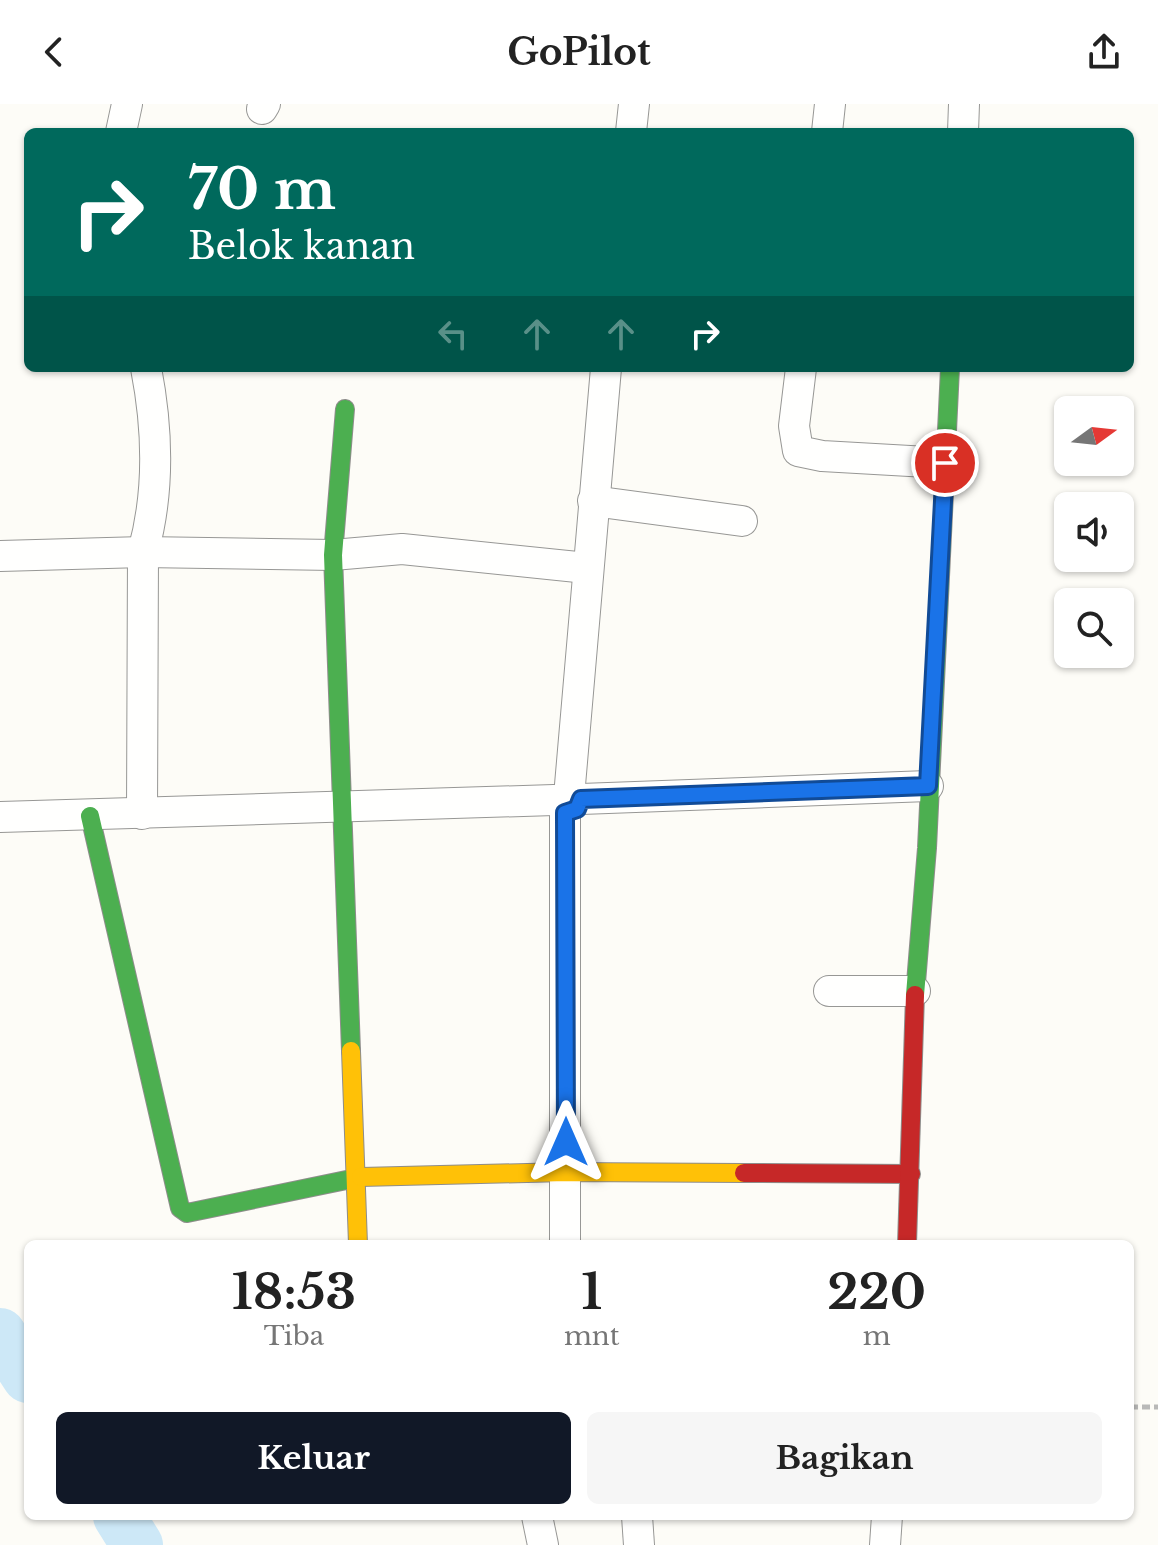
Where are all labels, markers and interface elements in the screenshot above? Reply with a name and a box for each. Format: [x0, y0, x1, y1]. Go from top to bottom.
icon: back [32, 30, 76, 74]
text: GoPilot [507, 30, 651, 75]
icon: share [1082, 30, 1126, 74]
text: 70 m [188, 155, 336, 224]
icon: right [56, 160, 160, 264]
text: Belok kanan [188, 224, 415, 269]
icon: left [431, 312, 475, 356]
icon: ahead [515, 312, 559, 356]
icon: ahead [599, 312, 643, 356]
icon: right [683, 312, 727, 356]
north arrow [1054, 396, 1134, 476]
map controls [1054, 396, 1134, 668]
pin [911, 429, 979, 497]
icon: arrive [923, 441, 967, 485]
button: sound [1054, 492, 1134, 572]
button: search [1054, 588, 1134, 668]
position arrow [524, 1100, 608, 1184]
text: 18:53 [232, 1262, 356, 1322]
text: 1 [581, 1262, 602, 1322]
text: 220 [827, 1262, 926, 1322]
text: Tiba [264, 1320, 324, 1352]
text: mnt [564, 1320, 620, 1352]
text: m [863, 1320, 891, 1352]
button: Keluar [56, 1412, 571, 1504]
button: Bagikan [587, 1412, 1102, 1504]

